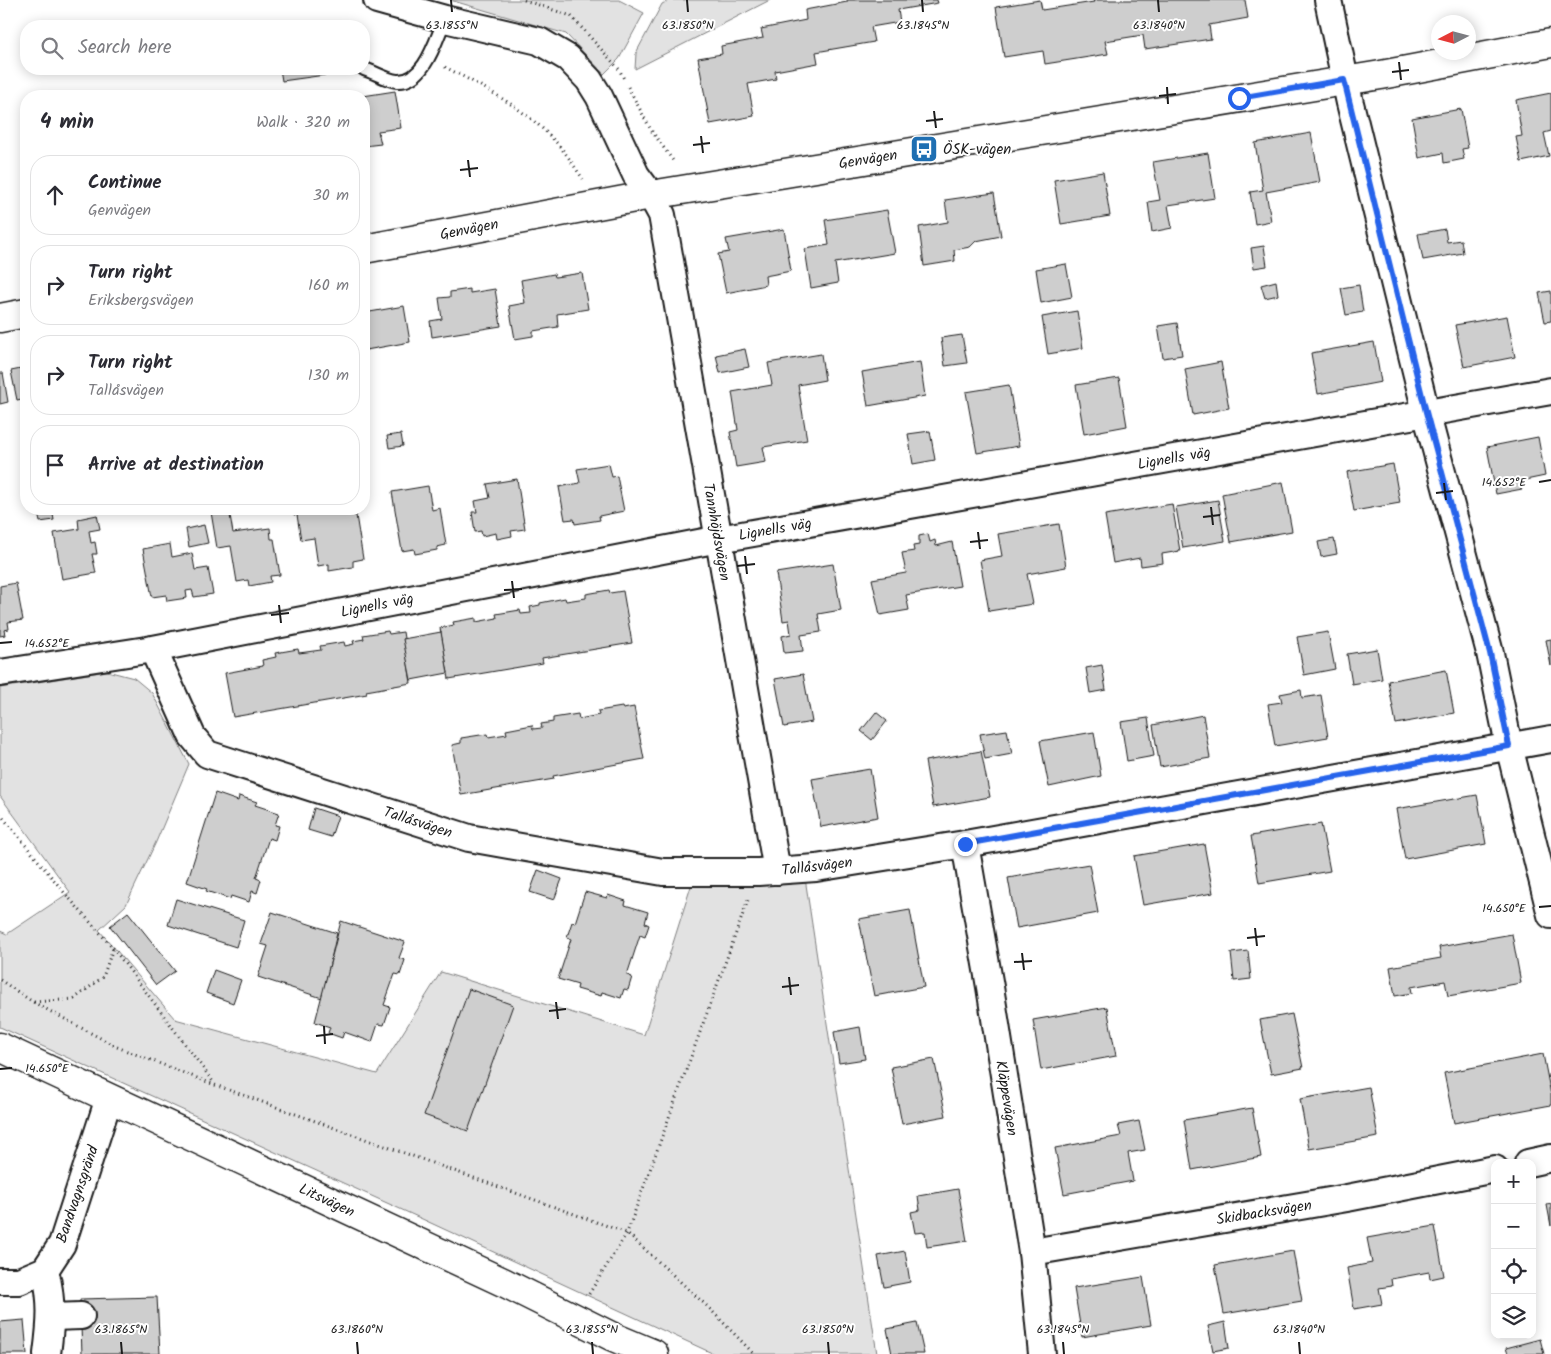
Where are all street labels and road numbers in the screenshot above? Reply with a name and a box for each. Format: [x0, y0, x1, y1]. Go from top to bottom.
street label: Genvägen [837, 144, 899, 176]
street label: Genvägen [438, 213, 501, 247]
street label: Lignells väg [1136, 441, 1213, 477]
street label: Tannhöjdsvägen [696, 481, 736, 583]
street label: Lignells väg [737, 512, 814, 548]
street label: Lignells väg [339, 587, 416, 625]
street label: Tallåsvägen [380, 801, 455, 845]
street label: Tallåsvägen [780, 851, 854, 883]
street label: Kläppevägen [988, 1059, 1024, 1138]
street label: Bandvagnsgränd [50, 1142, 106, 1246]
street label: Litsvägen [295, 1178, 358, 1224]
street label: Skidbacksvägen [1215, 1194, 1314, 1232]

